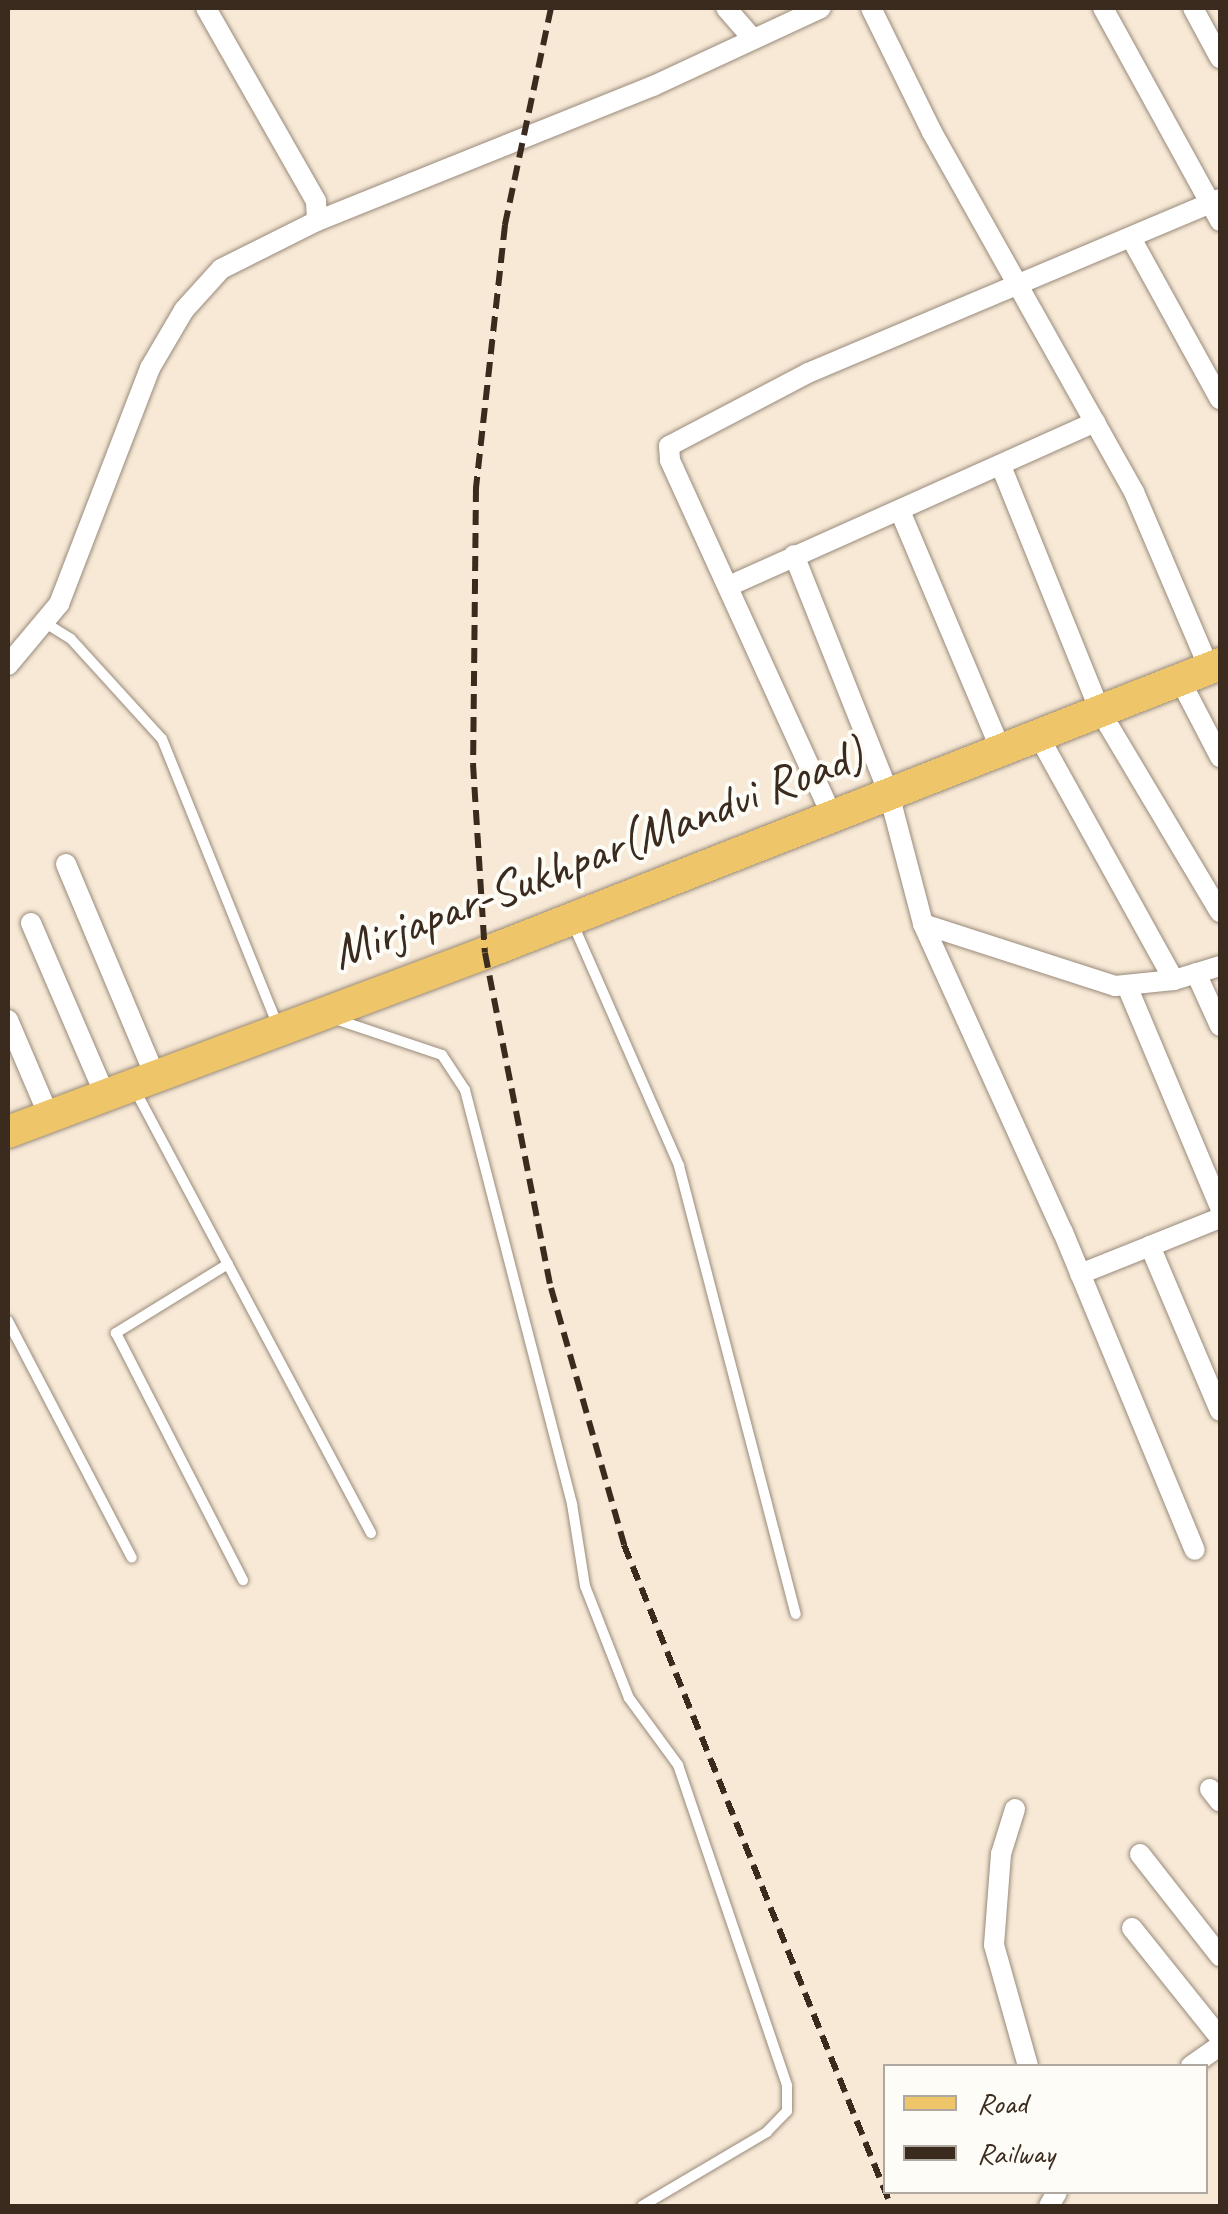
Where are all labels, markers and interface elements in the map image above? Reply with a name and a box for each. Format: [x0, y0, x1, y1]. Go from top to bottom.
street label: Mirjapar-Sukhpar(Mandvi Road) [324, 724, 870, 982]
legend [883, 2064, 1208, 2194]
text: Road [977, 2084, 1027, 2122]
text: Railway [977, 2134, 1055, 2172]

